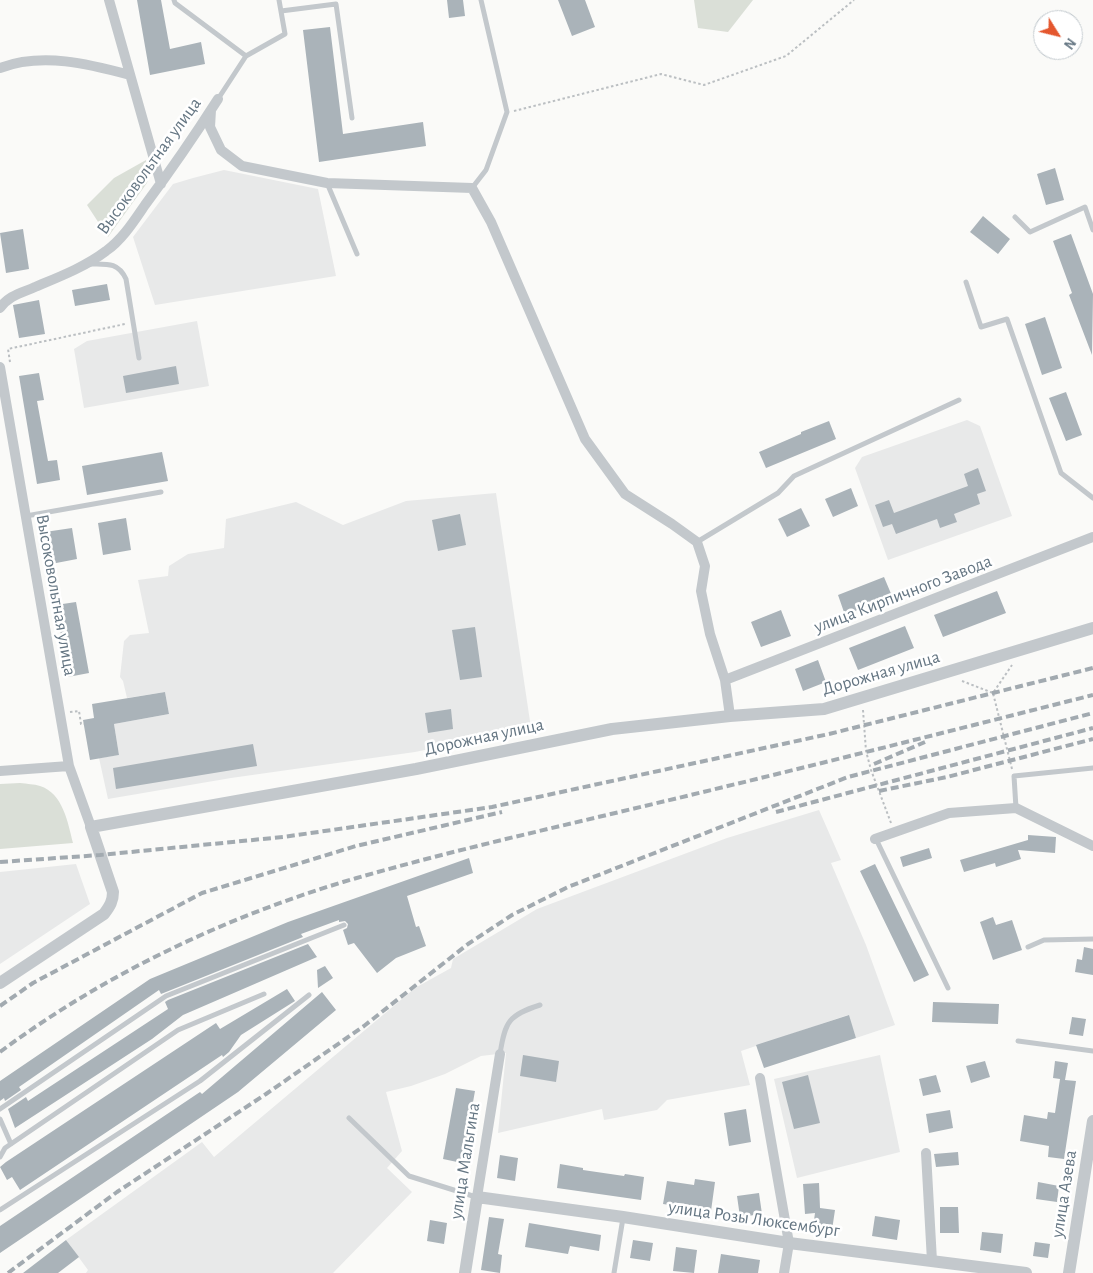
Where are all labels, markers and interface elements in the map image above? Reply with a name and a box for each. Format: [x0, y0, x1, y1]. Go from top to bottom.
north arrow [1033, 10, 1083, 60]
text: N [1061, 35, 1078, 51]
street label: Высоковольтная улица [92, 93, 206, 239]
street label: Высоковольтная улица [31, 512, 81, 678]
street label: улица Кирпичного Завода [811, 550, 995, 638]
street label: Дорожная улица [820, 646, 942, 700]
street label: Дорожная улица [422, 714, 546, 760]
street label: улица Мальгина [445, 1101, 485, 1221]
street label: улица Азева [1046, 1149, 1082, 1239]
street label: улица Розы Люксембург [667, 1196, 841, 1242]

